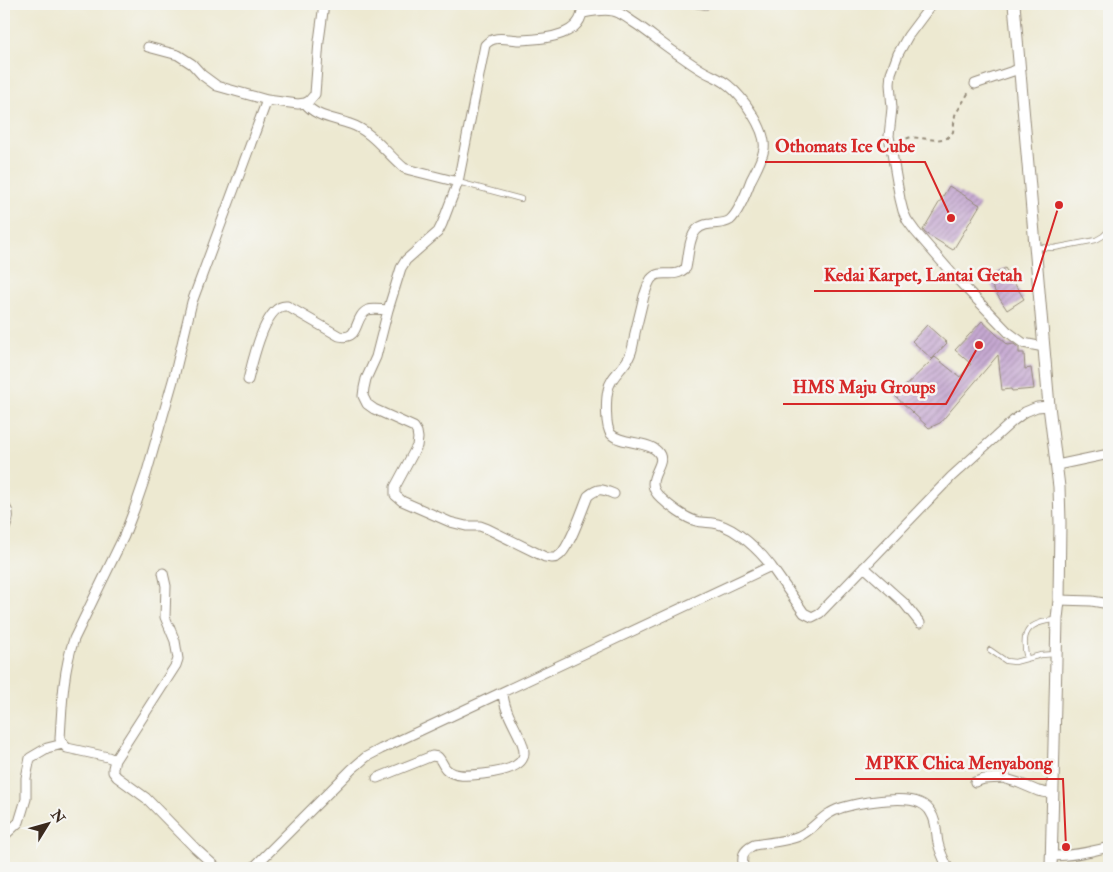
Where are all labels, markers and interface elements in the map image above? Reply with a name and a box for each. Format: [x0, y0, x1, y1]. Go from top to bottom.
callout: Othomats Ice Cube [765, 129, 925, 162]
text: Othomats Ice Cube [775, 135, 915, 158]
callout: Kedai Karpet, Lantai Getah [814, 258, 1032, 291]
text: Kedai Karpet, Lantai Getah [824, 264, 1023, 287]
callout: HMS Maju Groups [783, 371, 946, 404]
text: HMS Maju Groups [793, 376, 935, 399]
callout: MPKK Chica Menyabong [855, 746, 1063, 779]
text: MPKK Chica Menyabong [864, 752, 1054, 775]
north arrow [22, 800, 72, 850]
text: N [47, 806, 69, 827]

